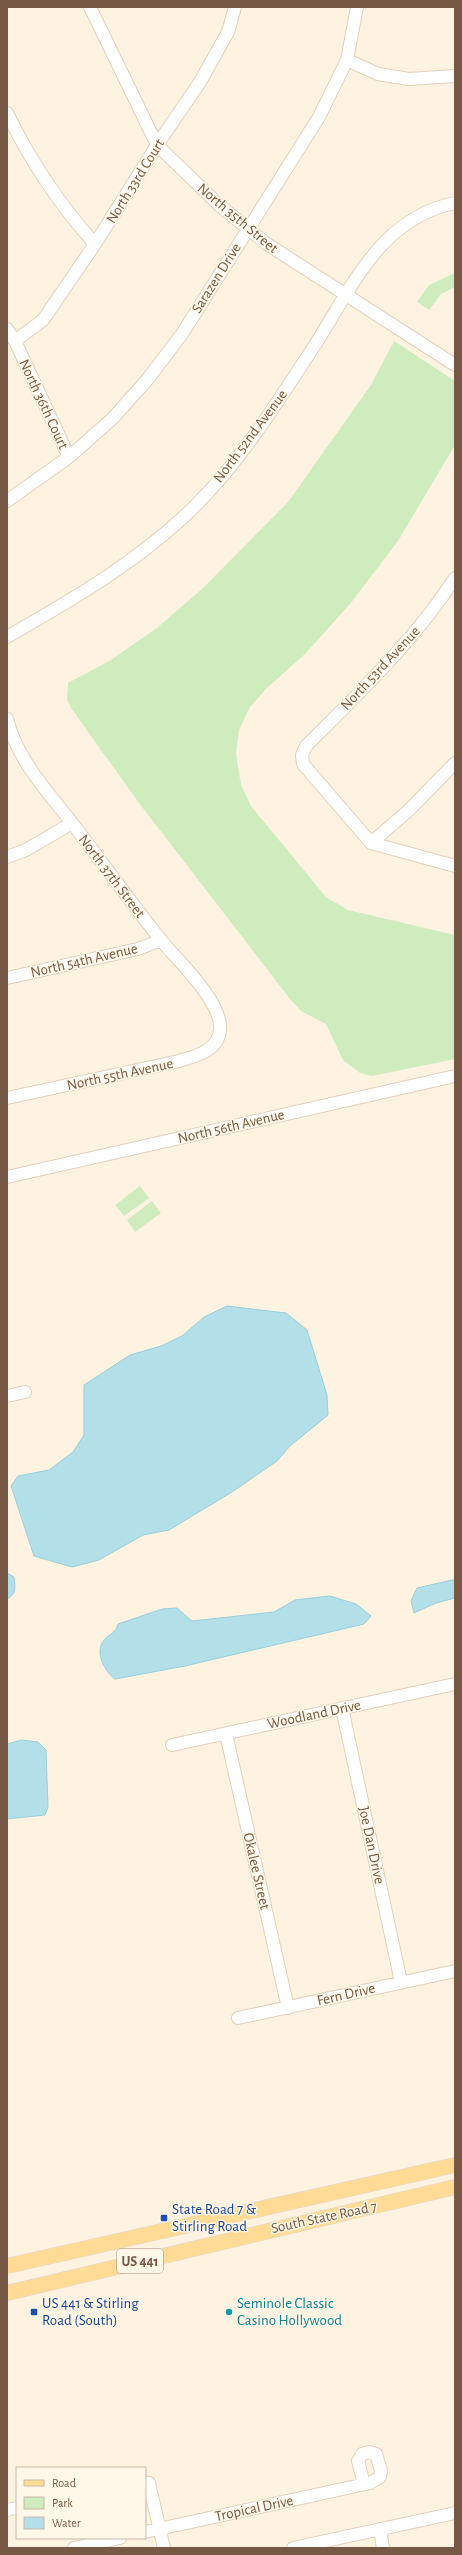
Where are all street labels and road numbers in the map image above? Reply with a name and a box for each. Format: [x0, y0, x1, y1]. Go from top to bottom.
street label: North 33rd Court [103, 136, 167, 226]
street label: North 35th Street [195, 181, 281, 256]
street label: Sarazen Drive [189, 241, 244, 316]
street label: North 36th Court [16, 357, 71, 452]
street label: North 52nd Avenue [211, 387, 290, 485]
street label: North 53rd Avenue [338, 624, 423, 713]
street label: North 37th Street [76, 832, 148, 921]
street label: North 54th Avenue [29, 941, 139, 980]
street label: North 55th Avenue [66, 1056, 175, 1093]
street label: North 56th Avenue [176, 1107, 286, 1146]
street label: Woodland Drive [266, 1697, 362, 1732]
street label: Joe Dan Drive [356, 1805, 387, 1885]
street label: Okalee Street [240, 1831, 273, 1911]
street label: Fern Drive [316, 1981, 377, 2008]
street label: South State Road 7 [270, 2199, 379, 2236]
road number: US 441 [117, 2249, 163, 2273]
street label: Tropical Drive [214, 2493, 295, 2524]

